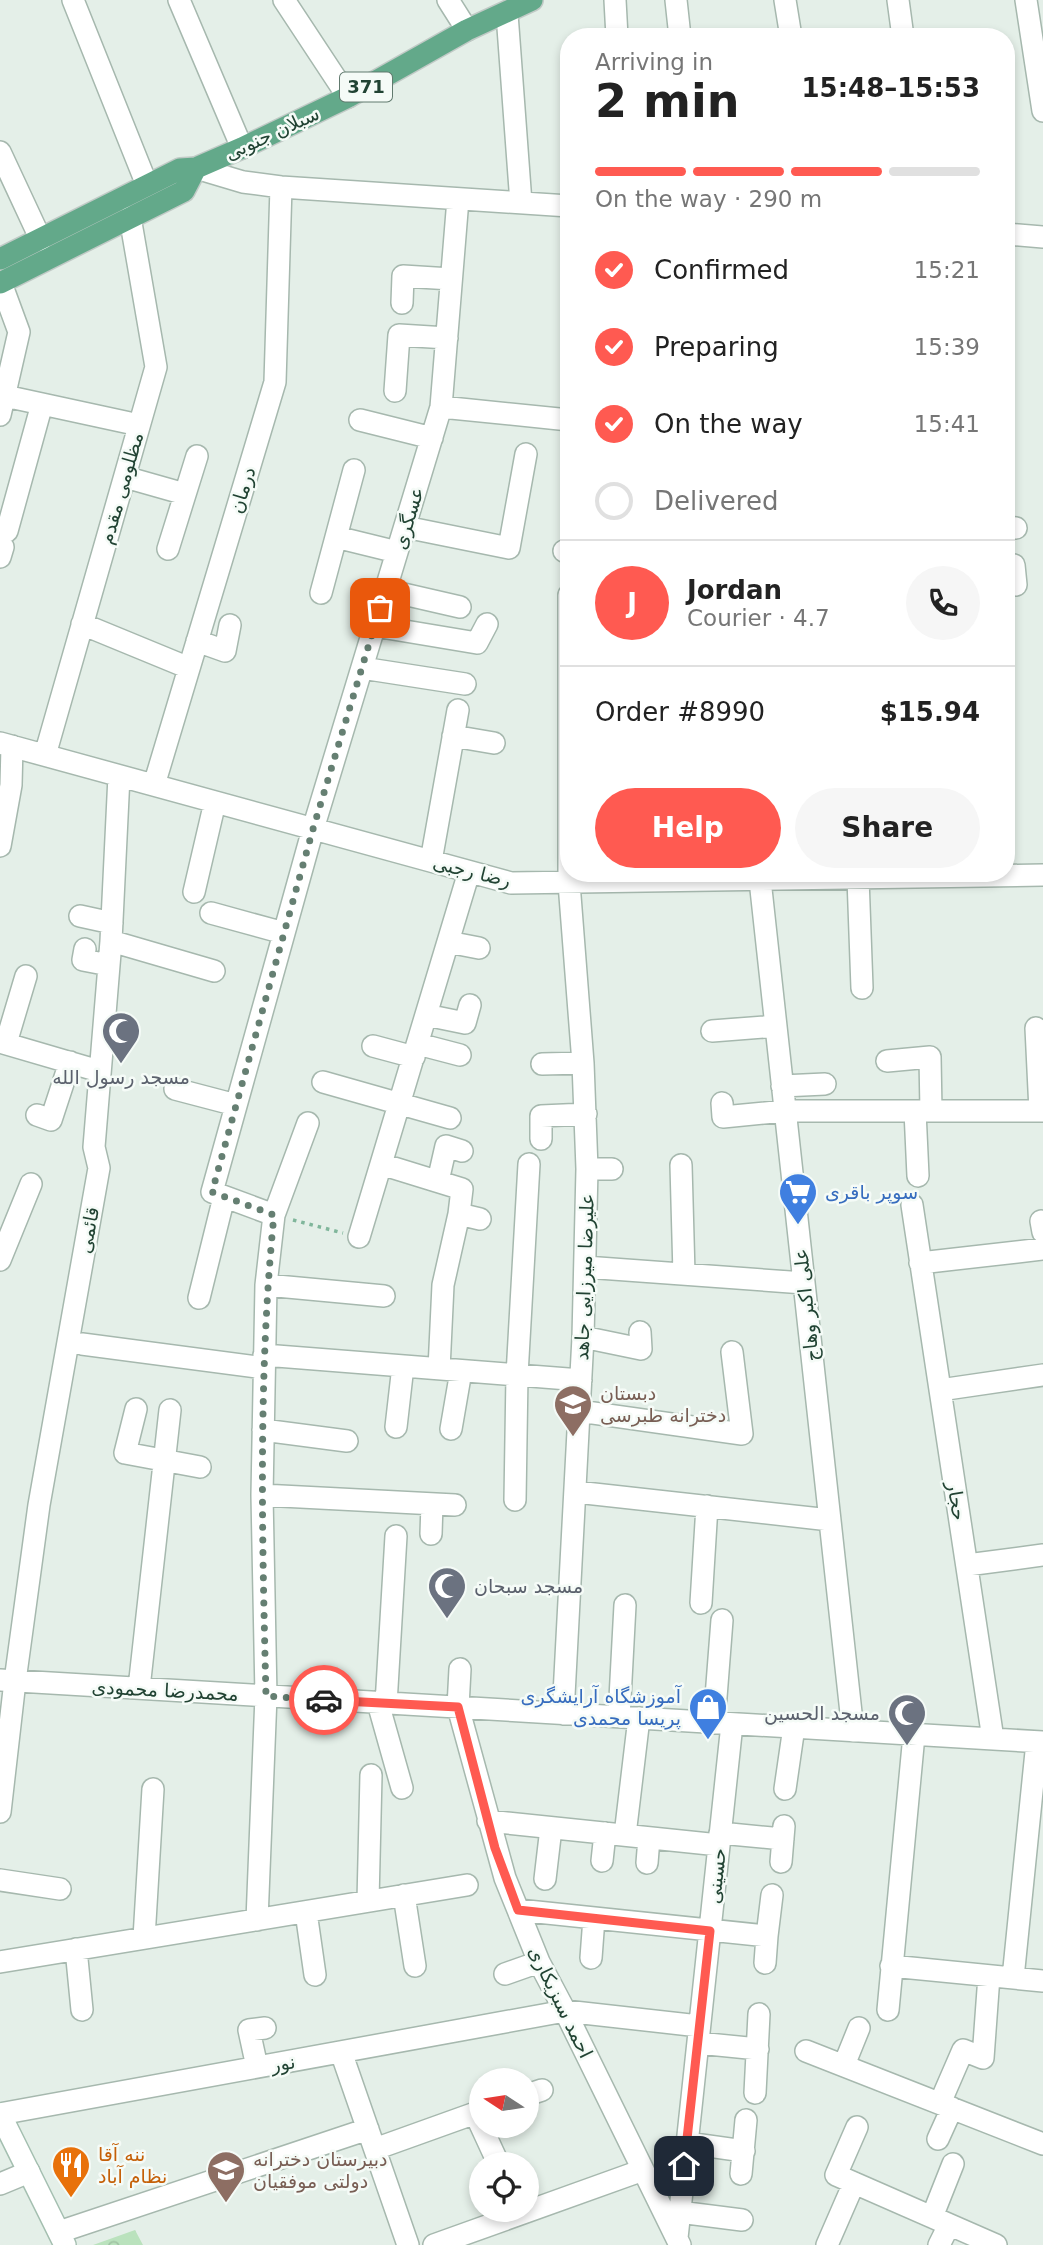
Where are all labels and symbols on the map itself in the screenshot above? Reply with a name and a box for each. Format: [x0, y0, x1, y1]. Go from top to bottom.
road number: 371 [340, 72, 392, 102]
street label: سبلان جنوبی [221, 102, 323, 165]
street label: مظلومی مقدم [95, 429, 148, 547]
street label: درمان [225, 464, 260, 516]
street label: عسگری [388, 484, 429, 552]
pin [350, 578, 410, 638]
street label: رضا رجبی [430, 851, 513, 892]
mosque icon: مسجد رسول الله [100, 1010, 142, 1065]
place label: مسجد رسول الله [52, 1066, 190, 1089]
supermarket icon: سوپر باقری [777, 1171, 819, 1226]
place label: سوپر باقری [825, 1181, 918, 1204]
street label: علیرضا میرزایی جاهد [570, 1193, 599, 1361]
street label: قائمی [73, 1205, 103, 1255]
street label: علی اکبر وهاج [789, 1247, 824, 1363]
place label: دبستان دخترانه طبرسی [600, 1382, 726, 1427]
school or university icon: دبستان دخترانه طبرسی [552, 1383, 594, 1438]
street label: حجار [942, 1479, 971, 1522]
mosque icon: مسجد سبحان [426, 1565, 468, 1620]
place label: مسجد سبحان [474, 1575, 583, 1597]
courier [289, 1665, 359, 1735]
street label: محمدرضا محمودی [91, 1675, 239, 1706]
place label: آموزشگاه آرایشگری پریسا محمدی [521, 1684, 682, 1730]
shop icon: آموزشگاه آرایشگری پریسا محمدی [687, 1686, 729, 1741]
mosque icon: مسجد الحسین [886, 1692, 928, 1747]
place label: مسجد الحسین [764, 1702, 880, 1725]
street label: حسینی [702, 1847, 730, 1905]
street label: احمد سبزیکاری [524, 1942, 598, 2062]
street label: نور [268, 2050, 297, 2077]
north arrow [469, 2068, 539, 2138]
pin [654, 2136, 714, 2196]
place label: ننه آقا نظام آباد [98, 2142, 167, 2188]
restaurant icon: ننه آقا نظام آباد [50, 2144, 92, 2199]
place label: دبیرستان دخترانه دولتی موفقیان [253, 2148, 388, 2193]
school or university icon: دبیرستان دخترانه دولتی موفقیان [205, 2149, 247, 2204]

